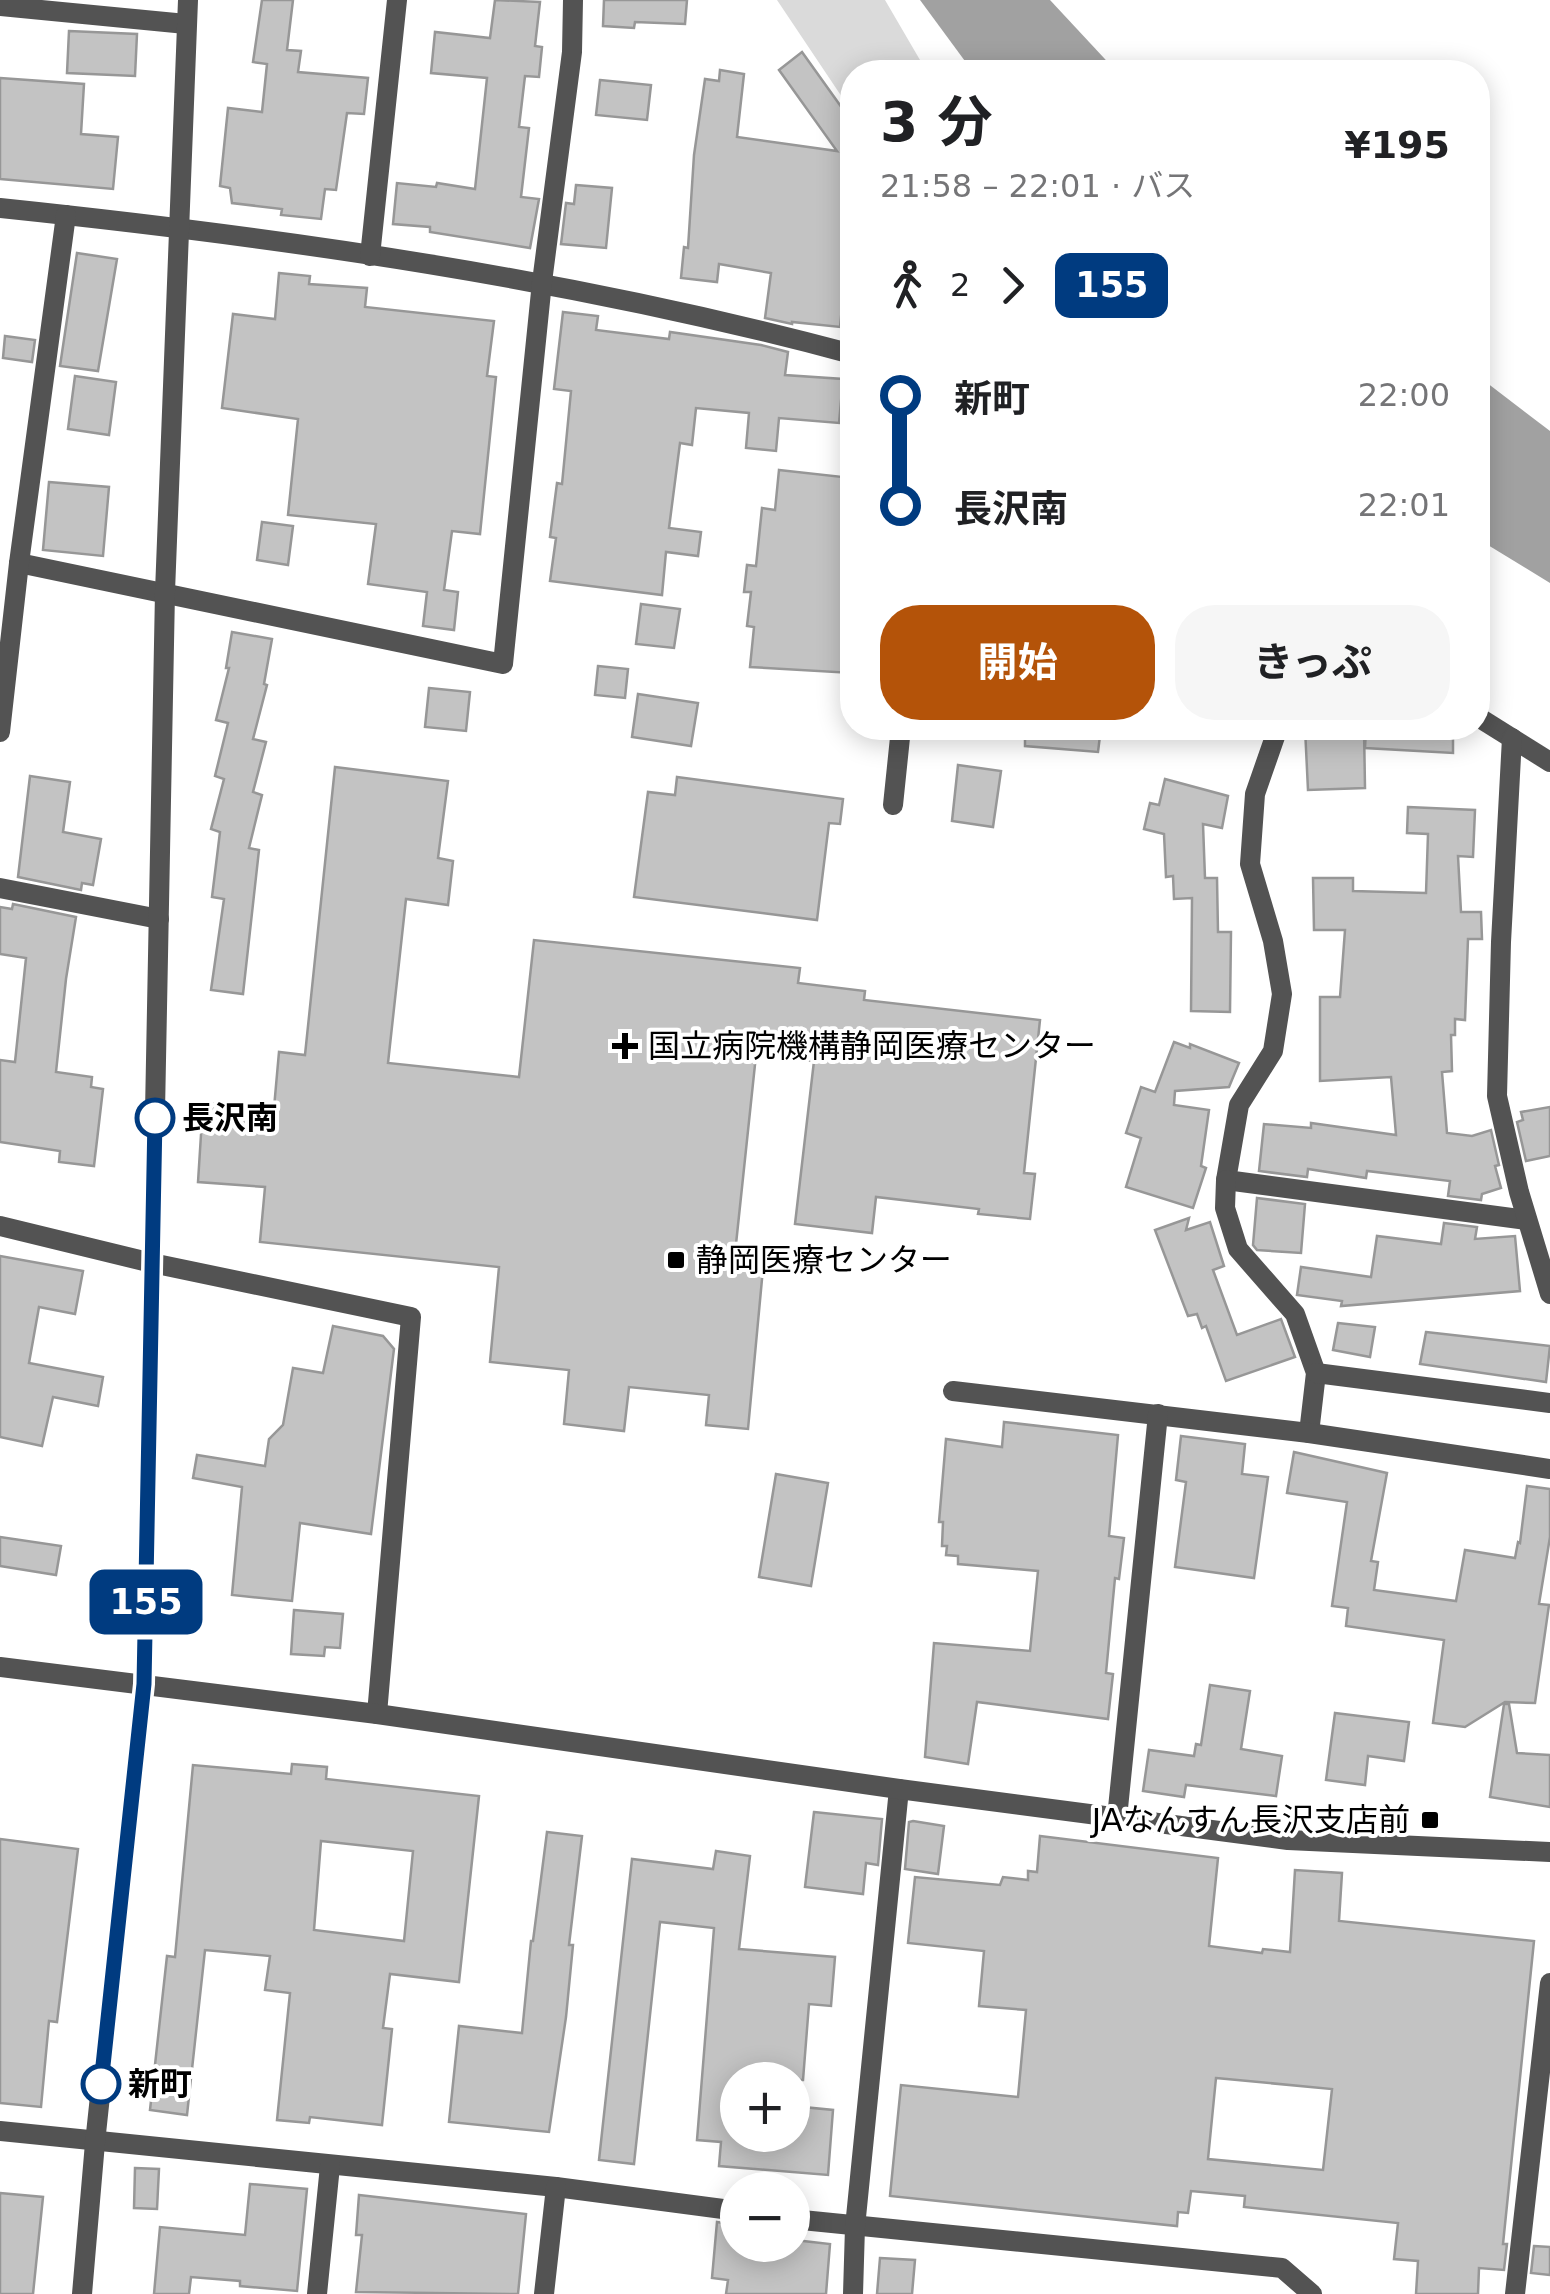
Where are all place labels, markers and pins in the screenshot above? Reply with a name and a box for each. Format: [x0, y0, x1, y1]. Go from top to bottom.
place label: 国立病院機構静岡医療センター [648, 1027, 1096, 1065]
marker: 国立病院機構静岡医療センター [612, 1033, 638, 1059]
marker: 長沢南 [136, 1099, 174, 1137]
place label: 長沢南 [182, 1099, 278, 1137]
place label: 静岡医療センター [696, 1241, 952, 1279]
marker: 静岡医療センター [665, 1249, 687, 1271]
place label: JAなんすん長沢支店前 [1090, 1801, 1410, 1839]
marker: JAなんすん長沢支店前 [1419, 1809, 1441, 1831]
marker: 新町 [82, 2065, 120, 2103]
place label: 新町 [128, 2065, 192, 2103]

